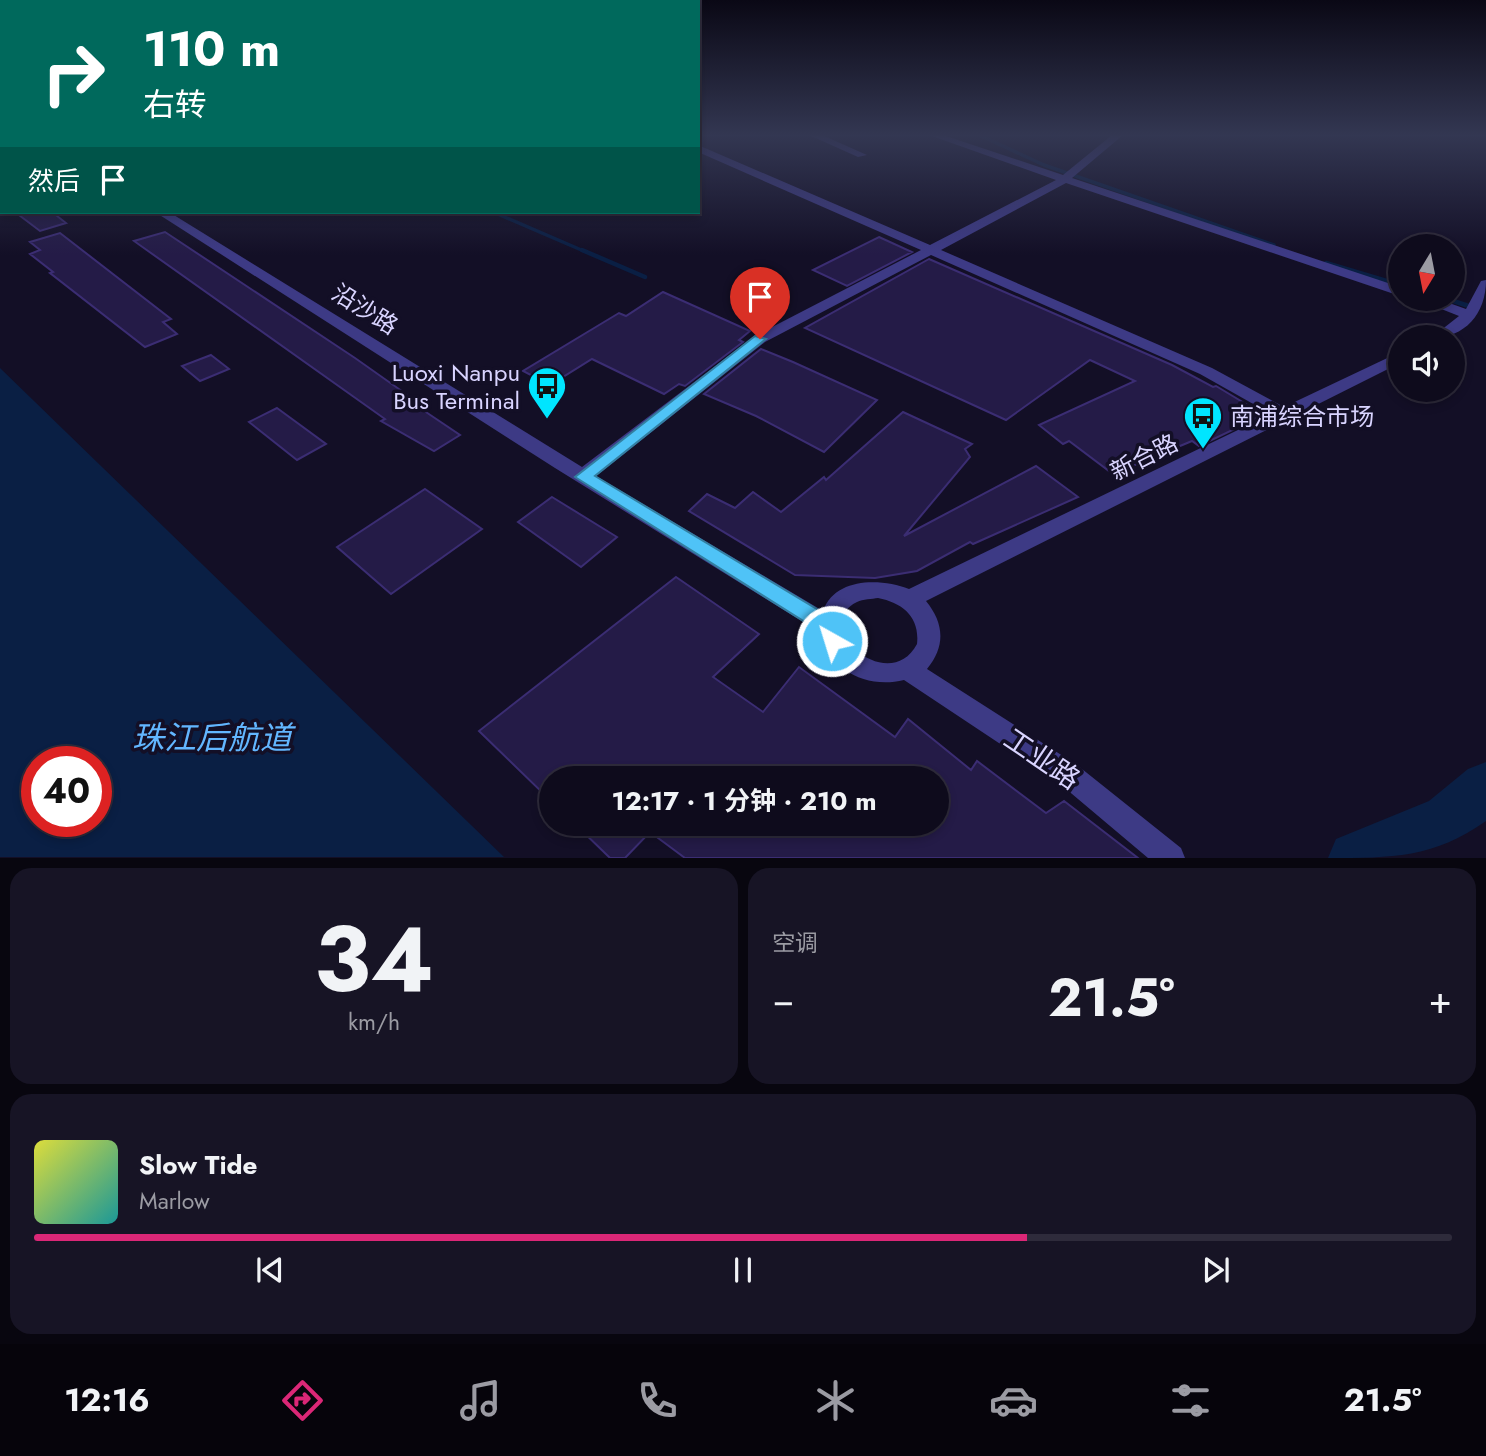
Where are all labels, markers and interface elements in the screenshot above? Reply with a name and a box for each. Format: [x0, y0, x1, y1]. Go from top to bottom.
text: 110 m [143, 14, 280, 84]
icon: right [28, 28, 119, 119]
text: 右转 [143, 82, 207, 128]
icon: arrive [94, 161, 132, 199]
text: 然后 [28, 162, 80, 200]
north arrow [1388, 234, 1465, 312]
map controls [1388, 234, 1465, 402]
pin [730, 267, 790, 339]
street label: 沿沙路 [325, 275, 405, 343]
icon: arrive [741, 278, 779, 316]
button: sound [1388, 325, 1465, 402]
place label: Luoxi Nanpu Bus Terminal [392, 355, 520, 418]
bus stop icon: Luoxi Nanpu Bus Terminal [526, 365, 568, 420]
bus stop icon: 南浦综合市场 [1182, 395, 1224, 450]
place label: 南浦综合市场 [1230, 399, 1374, 434]
street label: 新合路 [1104, 425, 1184, 489]
position arrow [795, 604, 869, 678]
water label: 珠江后航道 [132, 715, 296, 761]
street label: 工业路 [996, 719, 1088, 799]
speed limit sign: 40 [21, 746, 112, 837]
text: 12:17 · 1 分钟 · 210 m [611, 782, 877, 820]
text: 34 [314, 894, 434, 1025]
text: 空调 [772, 926, 818, 960]
text: 21.5° [1048, 960, 1175, 1036]
text: − [772, 972, 794, 1027]
text: + [1429, 972, 1452, 1027]
text: km/h [348, 1005, 400, 1039]
text: Slow Tide [139, 1146, 258, 1184]
text: Marlow [139, 1184, 210, 1218]
icon: previous [251, 1251, 289, 1289]
icon: pause [724, 1251, 762, 1289]
icon: next [1197, 1251, 1235, 1289]
icon: directions [278, 1376, 327, 1425]
icon: music [456, 1376, 505, 1425]
icon: phone [633, 1376, 682, 1425]
icon: climate [811, 1376, 860, 1425]
icon: car [989, 1376, 1038, 1425]
icon: filters [1166, 1376, 1215, 1425]
text: 12:16 [64, 1377, 150, 1423]
text: 21.5° [1344, 1377, 1422, 1423]

